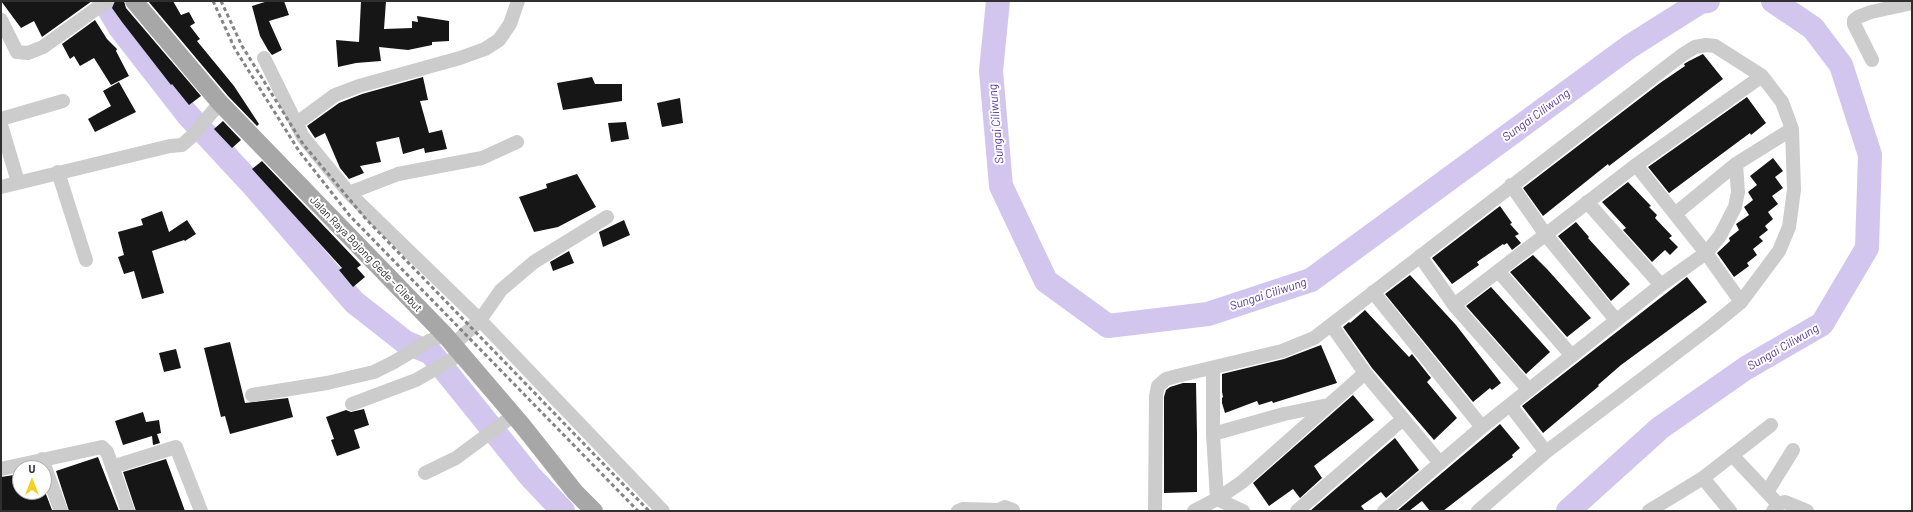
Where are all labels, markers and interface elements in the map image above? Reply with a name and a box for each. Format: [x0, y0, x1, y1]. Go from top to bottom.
water label: Sungai Ciliwung [985, 84, 1007, 164]
water label: Sungai Ciliwung [1499, 86, 1573, 144]
street label: Jalan Raya Bojong Gede - Cilebut [307, 193, 425, 315]
water label: Sungai Ciliwung [1228, 275, 1308, 313]
water label: Sungai Ciliwung [1745, 321, 1821, 373]
north arrow [12, 460, 52, 500]
text: U [29, 462, 35, 475]

